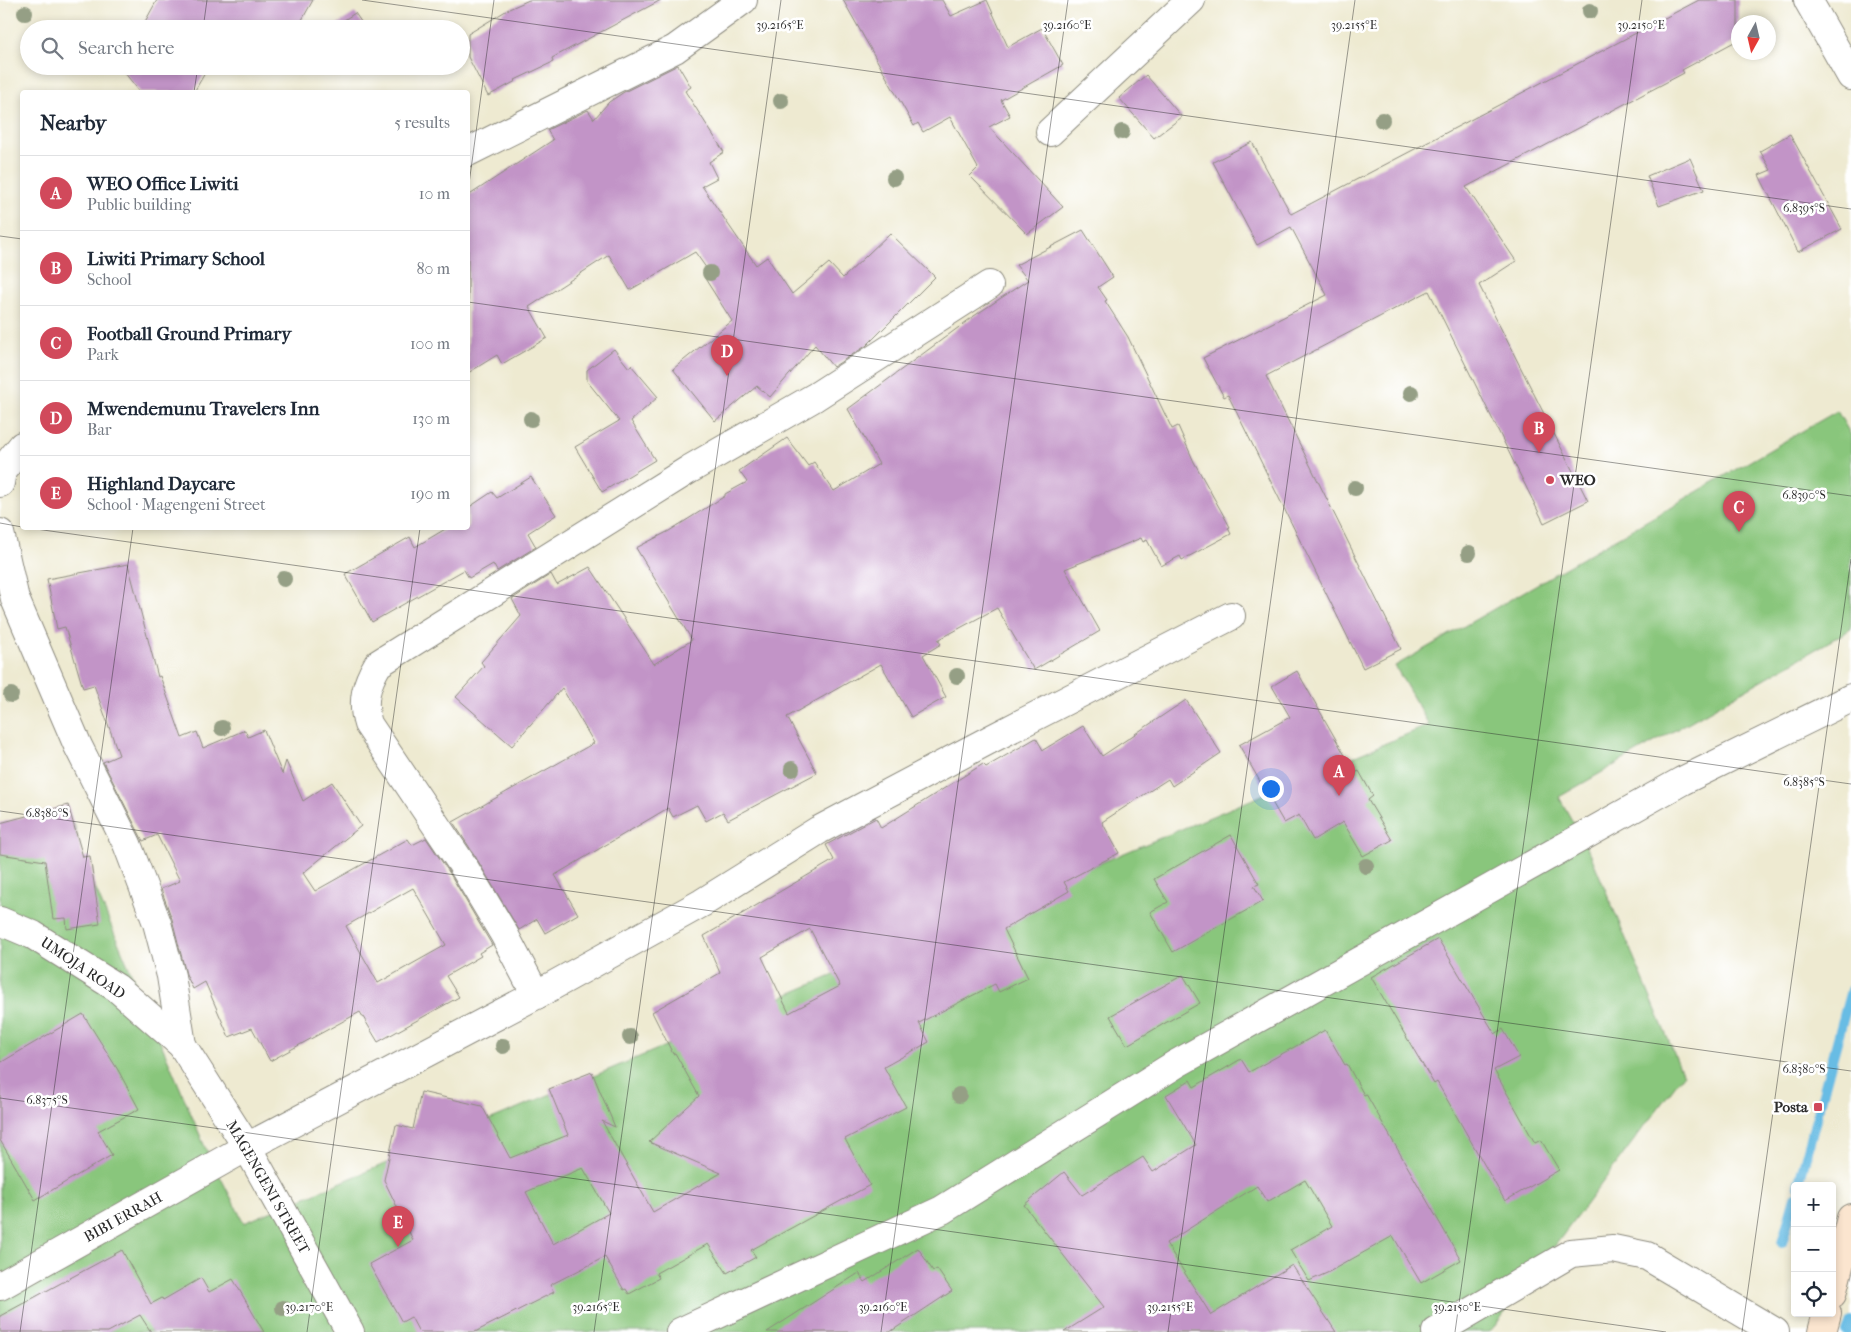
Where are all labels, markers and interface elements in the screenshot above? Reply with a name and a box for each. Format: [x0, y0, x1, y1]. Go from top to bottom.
north arrow [1731, 15, 1776, 60]
text: 39.2165°E [756, 18, 804, 32]
text: 39.2160°E [1043, 18, 1091, 32]
text: 39.2155°E [1331, 18, 1377, 32]
text: 39.2150°E [1617, 18, 1665, 32]
search box [20, 20, 470, 75]
icon: search [38, 34, 66, 62]
text: Search here [78, 37, 174, 59]
text: Nearby [40, 111, 106, 135]
text: 5 results [394, 113, 450, 132]
text: WEO Office Liwiti [87, 173, 239, 195]
text: A [51, 184, 61, 203]
text: 10 m [419, 184, 450, 203]
text: Public building [87, 195, 191, 214]
text: 6.8395°S [1783, 201, 1825, 215]
text: Liwiti Primary School [87, 248, 265, 270]
text: B [51, 259, 61, 278]
text: 80 m [416, 259, 450, 278]
text: School [87, 270, 132, 289]
text: Football Ground Primary [87, 323, 291, 345]
text: C [51, 334, 61, 353]
text: 100 m [410, 334, 450, 353]
pin: D [711, 335, 743, 376]
text: Park [87, 345, 119, 364]
text: Mwendemunu Travelers Inn [87, 398, 320, 420]
text: D [50, 409, 62, 428]
text: 130 m [412, 409, 450, 428]
pin: B [1523, 412, 1555, 453]
text: Bar [87, 420, 112, 439]
place label: WEO [1559, 471, 1596, 489]
text: Highland Daycare [87, 473, 235, 495]
marker: WEO [1544, 474, 1556, 486]
text: E [51, 484, 61, 503]
text: 190 m [410, 484, 450, 503]
text: 6.8390°S [1782, 488, 1826, 502]
pin: C [1723, 491, 1755, 532]
text: School · Magengeni Street [87, 495, 266, 514]
pin: A [1323, 755, 1355, 796]
text: 6.8385°S [1783, 775, 1825, 789]
your location [1258, 776, 1284, 802]
text: 6.8380°S [26, 806, 69, 820]
street label: UMOJA ROAD [37, 933, 129, 1003]
text: 6.8380°S [1783, 1062, 1826, 1076]
text: 6.8375°S [26, 1093, 68, 1107]
place label: Posta [1774, 1098, 1809, 1116]
marker: Posta [1812, 1101, 1824, 1113]
street label: MAGENGENI STREET [222, 1117, 314, 1258]
map controls [1791, 1182, 1836, 1317]
button: + [1791, 1182, 1836, 1227]
street label: BIBI ERRAH [81, 1188, 165, 1246]
pin: E [382, 1206, 414, 1247]
button: − [1791, 1227, 1836, 1272]
button: locate [1791, 1272, 1836, 1317]
text: 39.2170°E [285, 1300, 333, 1314]
text: 39.2165°E [572, 1300, 620, 1314]
text: 39.2160°E [859, 1300, 907, 1314]
text: 39.2155°E [1147, 1300, 1193, 1314]
text: 39.2150°E [1433, 1300, 1481, 1314]

